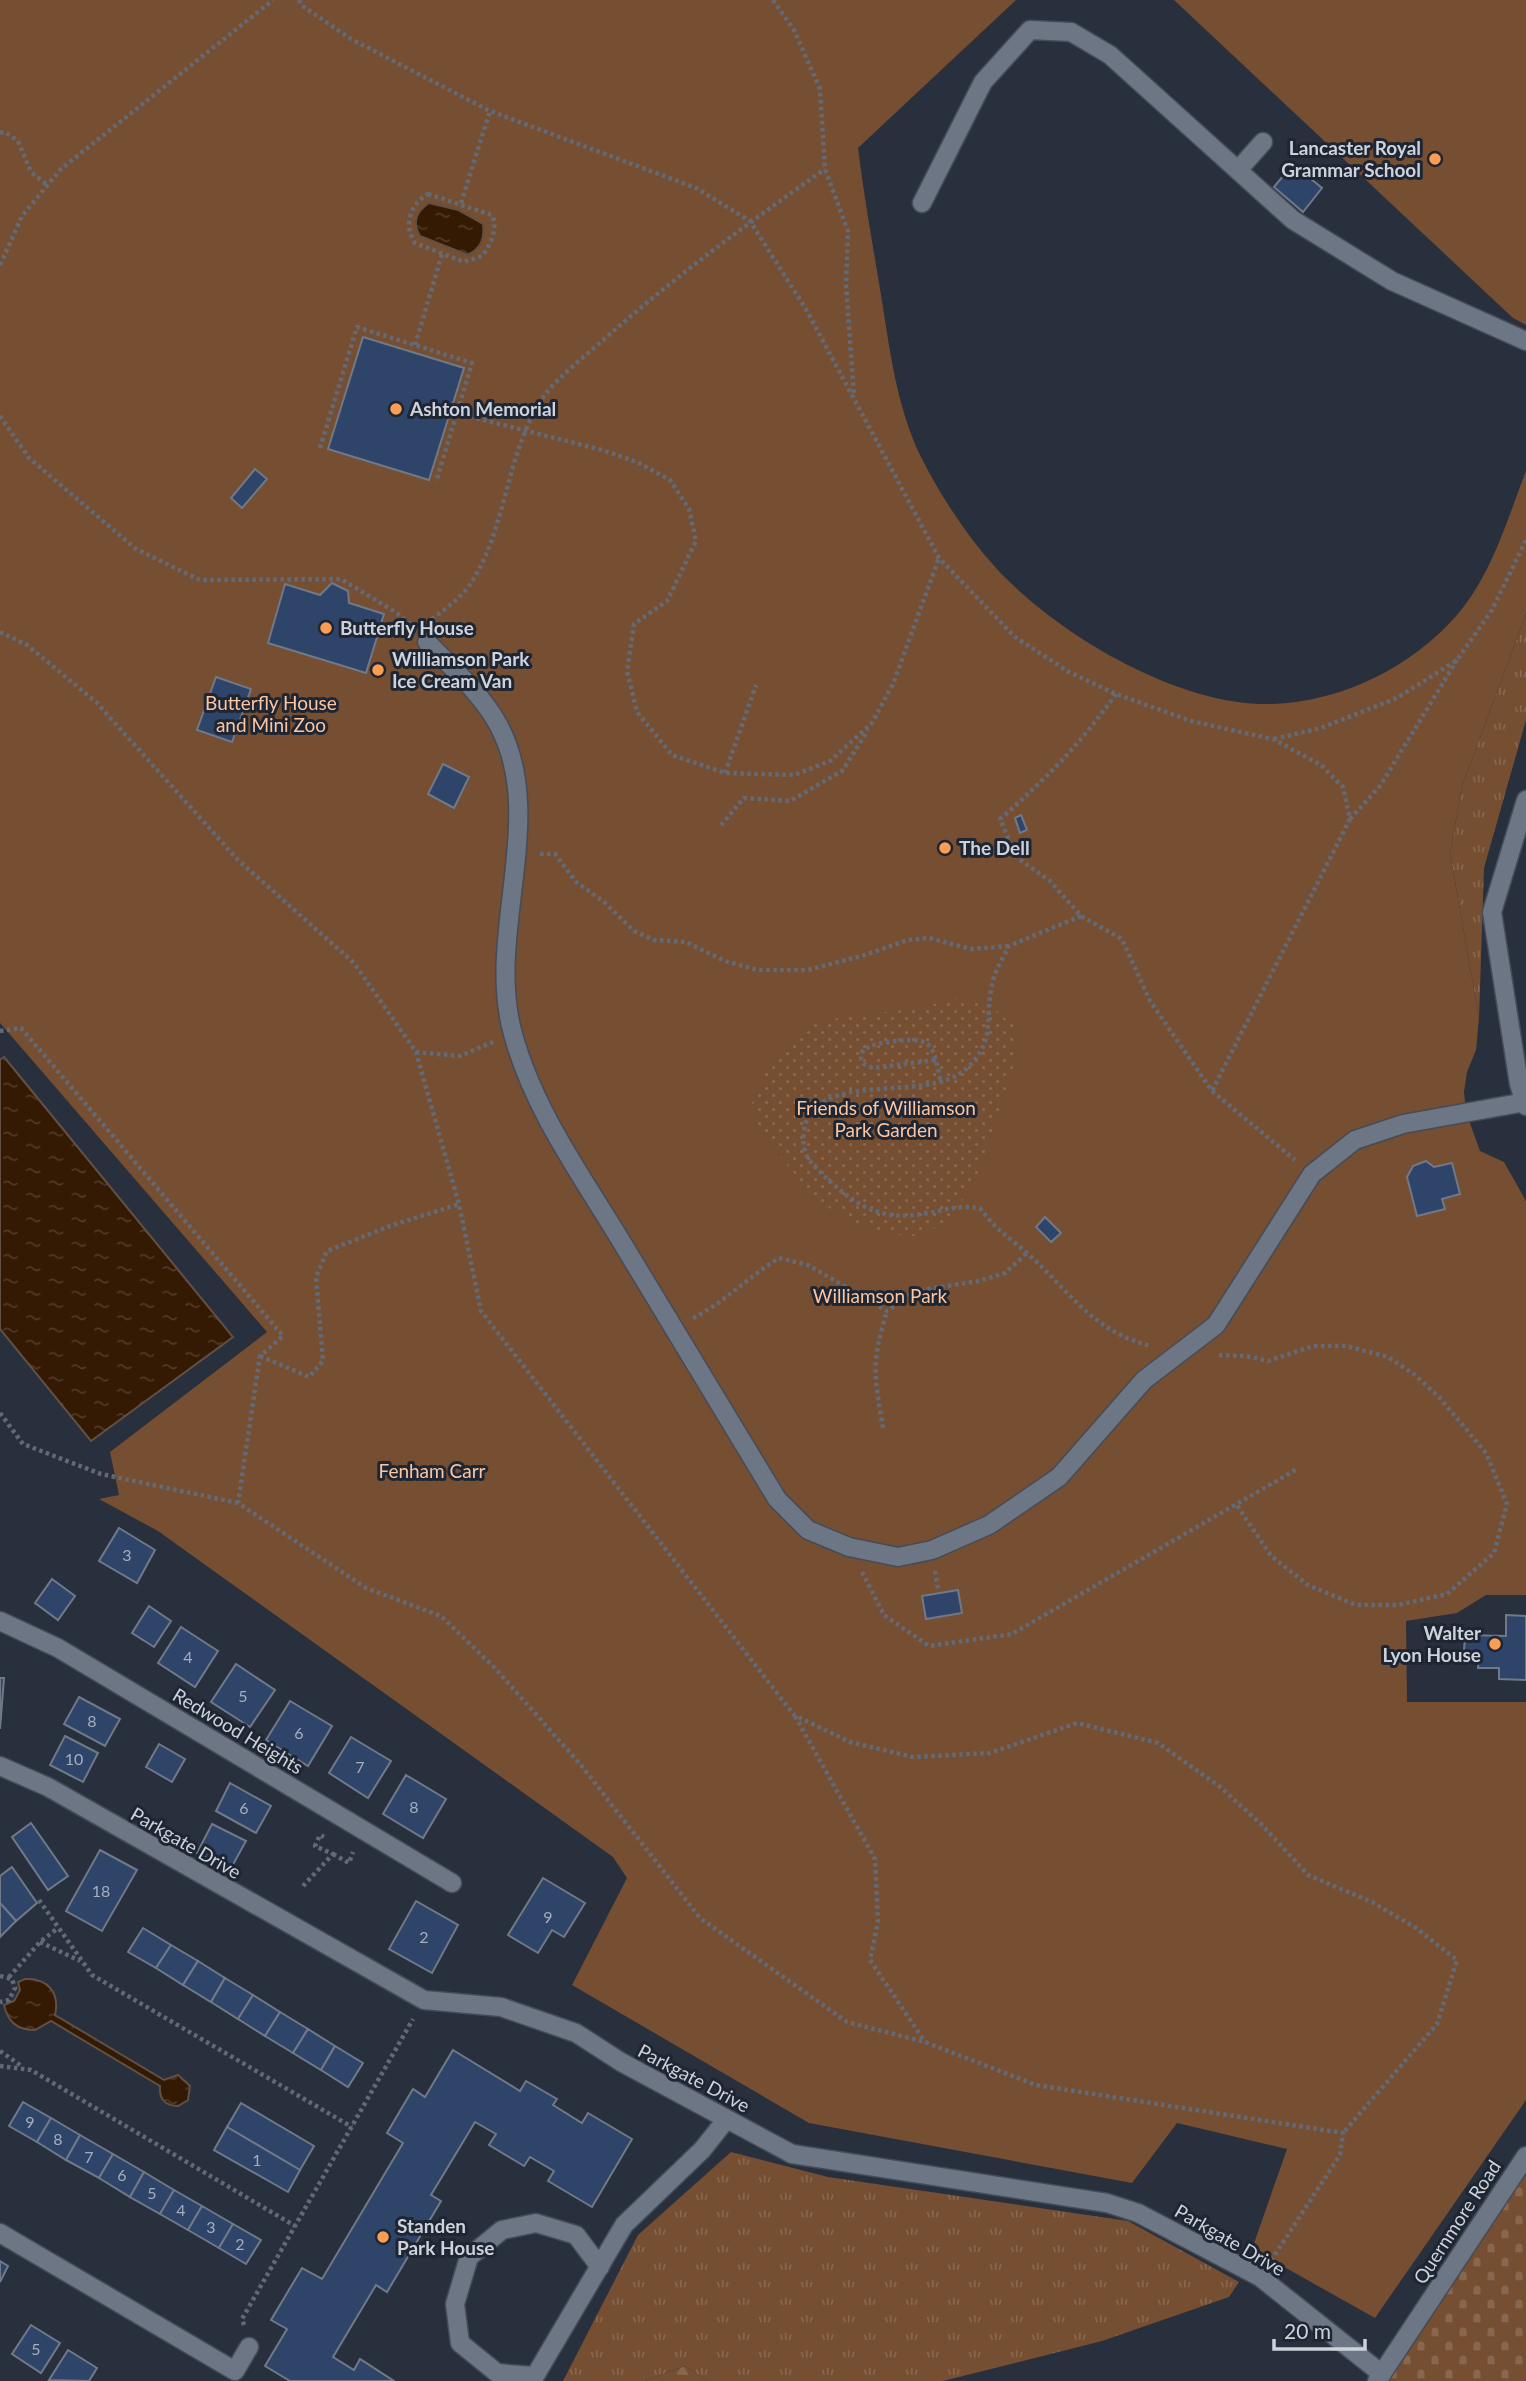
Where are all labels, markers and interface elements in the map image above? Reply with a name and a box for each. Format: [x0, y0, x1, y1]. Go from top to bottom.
place label: Lancaster Royal Grammar School [1281, 136, 1421, 181]
marker: Lancaster Royal Grammar School [1427, 151, 1443, 167]
place label: Ashton Memorial [409, 397, 556, 420]
marker: Ashton Memorial [388, 401, 404, 417]
place label: Butterfly House [340, 616, 474, 639]
marker: Butterfly House [318, 620, 334, 636]
place label: Williamson Park Ice Cream Van [392, 647, 530, 692]
marker: Williamson Park Ice Cream Van [370, 662, 386, 678]
park label: Butterfly House and Mini Zoo [205, 691, 337, 736]
place label: The Dell [959, 836, 1030, 859]
marker: The Dell [937, 840, 953, 856]
park label: Friends of Williamson Park Garden [796, 1096, 976, 1141]
park label: Williamson Park [813, 1284, 948, 1307]
park label: Fenham Carr [378, 1459, 486, 1482]
house number: 3 [122, 1545, 132, 1564]
place label: Walter Lyon House [1382, 1621, 1482, 1666]
marker: Walter Lyon House [1487, 1636, 1503, 1652]
house number: 4 [183, 1647, 193, 1666]
street label: Redwood Heights [169, 1683, 308, 1779]
house number: 5 [238, 1686, 248, 1705]
house number: 8 [87, 1711, 97, 1730]
house number: 6 [294, 1723, 304, 1742]
house number: 10 [65, 1749, 83, 1768]
house number: 7 [355, 1757, 365, 1776]
house number: 8 [409, 1797, 419, 1816]
house number: 6 [239, 1798, 249, 1817]
street label: Parkgate Drive [127, 1802, 245, 1883]
house number: 18 [92, 1881, 110, 1900]
house number: 9 [543, 1907, 553, 1926]
house number: 2 [419, 1927, 429, 1946]
street label: Parkgate Drive [634, 2038, 754, 2117]
house number: 9 [25, 2112, 35, 2131]
house number: 8 [53, 2129, 63, 2148]
house number: 7 [84, 2147, 94, 2166]
house number: 1 [252, 2150, 262, 2169]
street label: Quernmore Road [1408, 2155, 1505, 2288]
house number: 6 [117, 2165, 127, 2184]
house number: 5 [147, 2183, 157, 2202]
street label: Parkgate Drive [1171, 2199, 1289, 2280]
house number: 4 [176, 2200, 186, 2219]
place label: Standen Park House [397, 2214, 494, 2259]
house number: 3 [206, 2217, 216, 2236]
marker: Standen Park House [375, 2229, 391, 2245]
house number: 2 [235, 2234, 245, 2253]
scale bar [1274, 2308, 1365, 2352]
text: 20 m [1284, 2318, 1331, 2343]
house number: 5 [31, 2339, 41, 2358]

